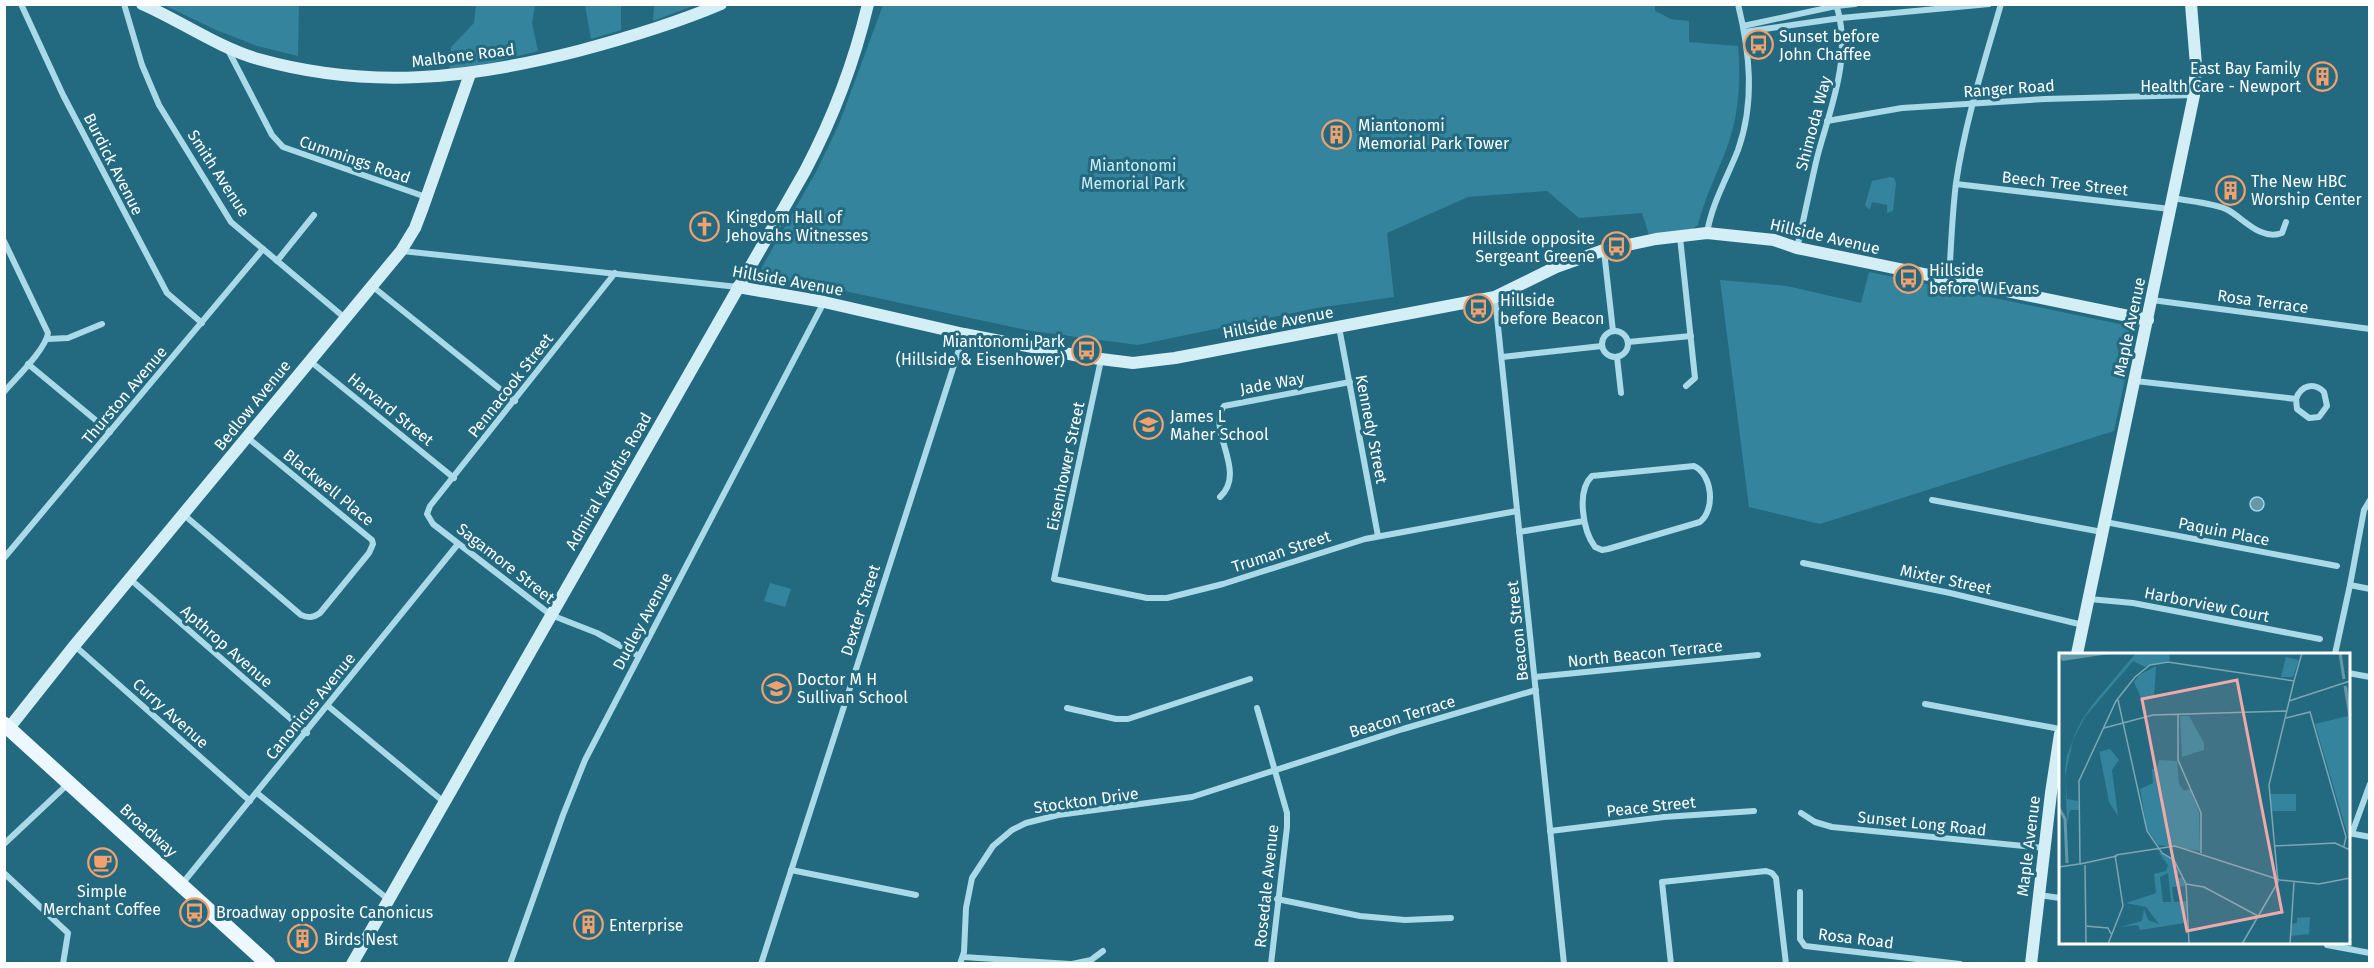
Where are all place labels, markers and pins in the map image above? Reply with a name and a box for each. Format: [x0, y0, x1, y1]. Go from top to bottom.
place label: Sunset before John Chaffee [1779, 27, 1880, 64]
bus stop icon: Sunset before John Chaffee [1742, 29, 1774, 61]
place label: East Bay Family Health Care - Newport [2140, 59, 2301, 96]
building icon: East Bay Family Health Care - Newport [2306, 61, 2338, 93]
place label: Miantonomi Memorial Park Tower [1358, 116, 1510, 153]
building icon: Miantonomi Memorial Park Tower [1321, 118, 1353, 150]
place label: The New HBC Worship Center [2251, 172, 2362, 209]
building icon: The New HBC Worship Center [2214, 174, 2246, 206]
place label: Kingdom Hall of Jehovahs Witnesses [726, 208, 868, 245]
church icon: Kingdom Hall of Jehovahs Witnesses [689, 210, 721, 242]
place label: Hillside opposite Sergeant Greene [1472, 229, 1595, 266]
bus stop icon: Hillside opposite Sergeant Greene [1600, 231, 1632, 263]
place label: Hillside before W Evans [1929, 261, 2039, 298]
bus stop icon: Hillside before W Evans [1892, 263, 1924, 295]
place label: Hillside before Beacon [1500, 291, 1604, 328]
bus stop icon: Hillside before Beacon [1463, 293, 1495, 325]
place label: Miantonomi Park (Hillside & Eisenhower) [896, 332, 1066, 369]
bus stop icon: Miantonomi Park (Hillside & Eisenhower) [1070, 334, 1102, 366]
place label: James L Maher School [1170, 407, 1269, 444]
school or university icon: James L Maher School [1133, 409, 1165, 441]
place label: Doctor M H Sullivan School [797, 670, 908, 707]
school or university icon: Doctor M H Sullivan School [760, 672, 792, 704]
cafe icon: Simple Merchant Coffee [86, 847, 118, 879]
place label: Simple Merchant Coffee [43, 882, 161, 919]
bus stop icon: Broadway opposite Canonicus [179, 896, 211, 928]
place label: Broadway opposite Canonicus [216, 903, 433, 922]
building icon: Enterprise [572, 909, 604, 941]
place label: Enterprise [609, 916, 684, 935]
building icon: Birds Nest [287, 923, 319, 955]
place label: Birds Nest [324, 930, 398, 949]

